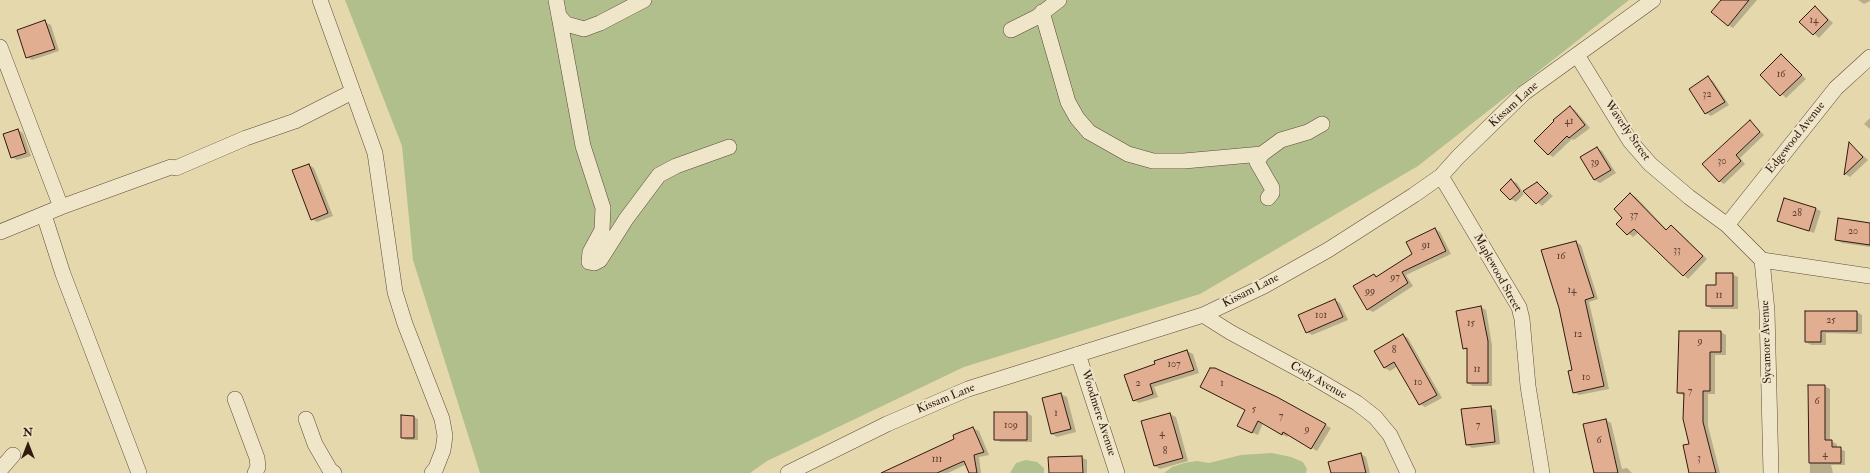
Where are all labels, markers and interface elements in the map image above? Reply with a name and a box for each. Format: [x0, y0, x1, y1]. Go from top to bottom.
house number: 14 [1810, 15, 1818, 27]
house number: 16 [1777, 69, 1785, 81]
street label: Kissam Lane [1486, 79, 1542, 131]
house number: 32 [1703, 89, 1711, 101]
street label: Waverly Street [1601, 98, 1653, 164]
street label: Edgewood Avenue [1763, 99, 1829, 177]
house number: 41 [1565, 116, 1573, 128]
house number: 30 [1718, 156, 1726, 168]
house number: 39 [1591, 157, 1599, 169]
house number: 28 [1792, 208, 1802, 220]
house number: 37 [1630, 210, 1638, 222]
house number: 20 [1848, 226, 1858, 238]
street label: Maplewood Street [1470, 232, 1524, 314]
house number: 91 [1422, 240, 1430, 252]
house number: 33 [1673, 245, 1681, 257]
house number: 16 [1557, 251, 1565, 263]
street label: Kissam Lane [1220, 271, 1282, 311]
house number: 97 [1390, 272, 1400, 284]
house number: 14 [1568, 285, 1576, 297]
house number: 99 [1365, 286, 1375, 298]
house number: 11 [1715, 290, 1723, 302]
street label: Sycamore Avenue [1758, 300, 1776, 384]
house number: 101 [1315, 310, 1327, 322]
house number: 25 [1826, 315, 1836, 327]
house number: 15 [1467, 318, 1475, 330]
house number: 12 [1574, 329, 1582, 341]
house number: 9 [1697, 336, 1703, 348]
house number: 8 [1392, 345, 1396, 357]
house number: 107 [1167, 359, 1181, 371]
street label: Cody Avenue [1287, 359, 1349, 403]
house number: 11 [1473, 364, 1481, 376]
street label: Woodmere Avenue [1077, 368, 1119, 458]
house number: 10 [1582, 372, 1590, 384]
house number: 10 [1414, 377, 1422, 389]
house number: 2 [1135, 378, 1141, 390]
house number: 1 [1220, 378, 1224, 390]
street label: Kissam Lane [915, 381, 977, 417]
house number: 7 [1688, 386, 1692, 398]
house number: 6 [1814, 396, 1820, 408]
house number: 5 [1252, 404, 1256, 416]
house number: 1 [1054, 408, 1058, 420]
house number: 7 [1279, 411, 1283, 423]
house number: 109 [1004, 420, 1018, 432]
house number: 7 [1476, 420, 1480, 432]
house number: 9 [1304, 424, 1310, 436]
north arrow [8, 425, 48, 465]
text: N [23, 426, 33, 439]
house number: 4 [1159, 428, 1165, 440]
house number: 6 [1596, 435, 1602, 447]
house number: 8 [1163, 446, 1167, 458]
house number: 4 [1822, 449, 1828, 461]
house number: 3 [1697, 453, 1701, 465]
house number: 111 [932, 454, 942, 466]

